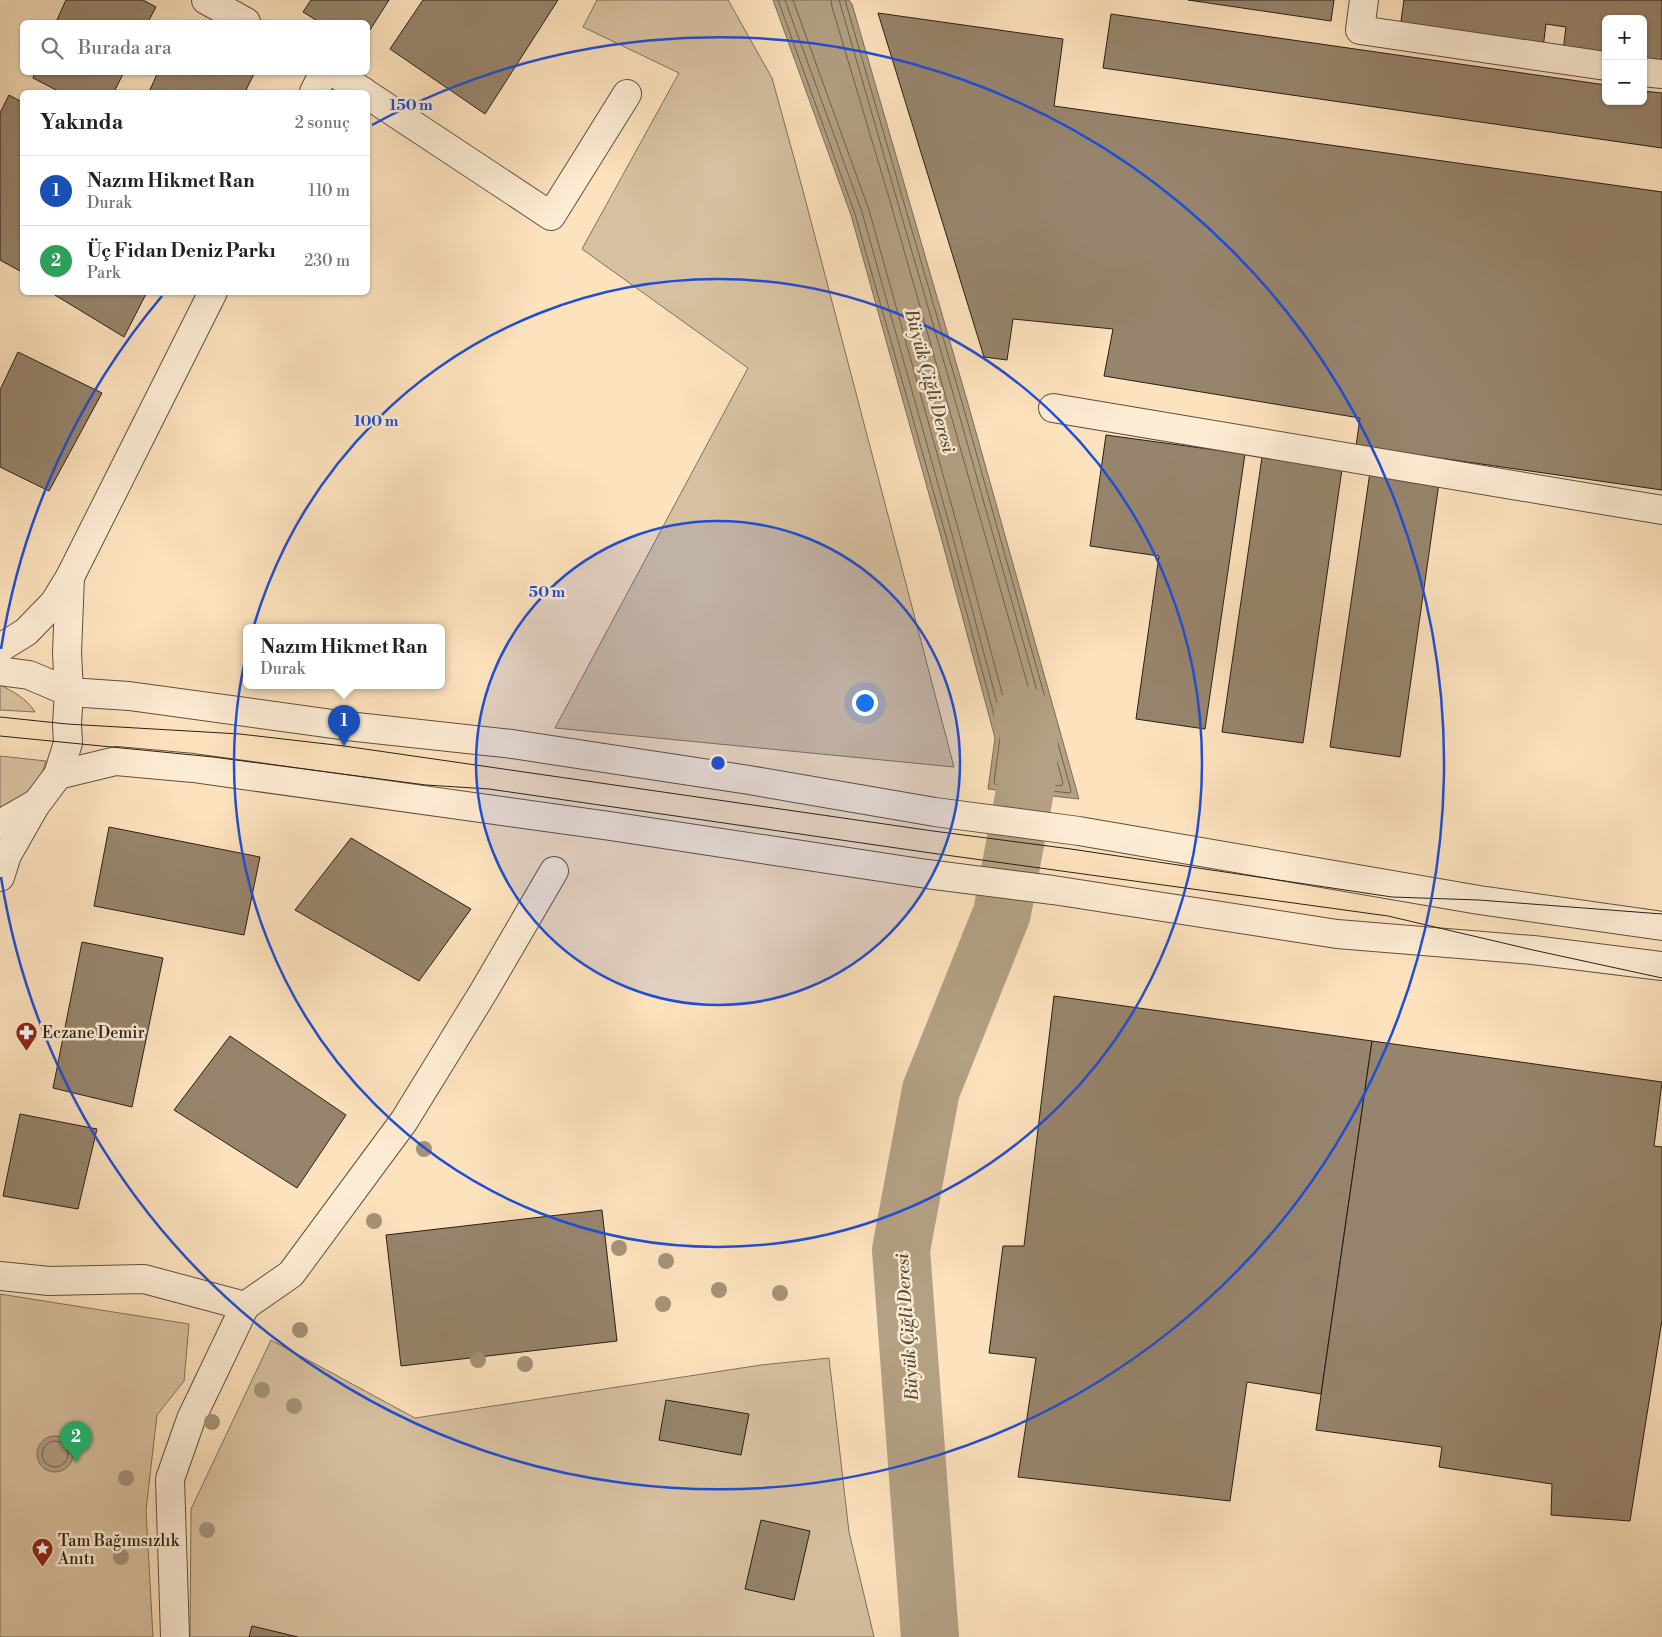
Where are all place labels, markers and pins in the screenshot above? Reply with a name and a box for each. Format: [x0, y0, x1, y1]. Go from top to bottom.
pin: 1 [328, 705, 360, 746]
centre of rings [709, 754, 727, 772]
pharmacy icon: Eczane Demir [14, 1020, 38, 1051]
place label: Eczane Demir [42, 1023, 145, 1043]
pin: 2 [60, 1421, 92, 1462]
place label: Tam Bağımsızlık Anıtı [57, 1531, 181, 1569]
place icon: Tam Bağımsızlık Anıtı [30, 1537, 54, 1568]

